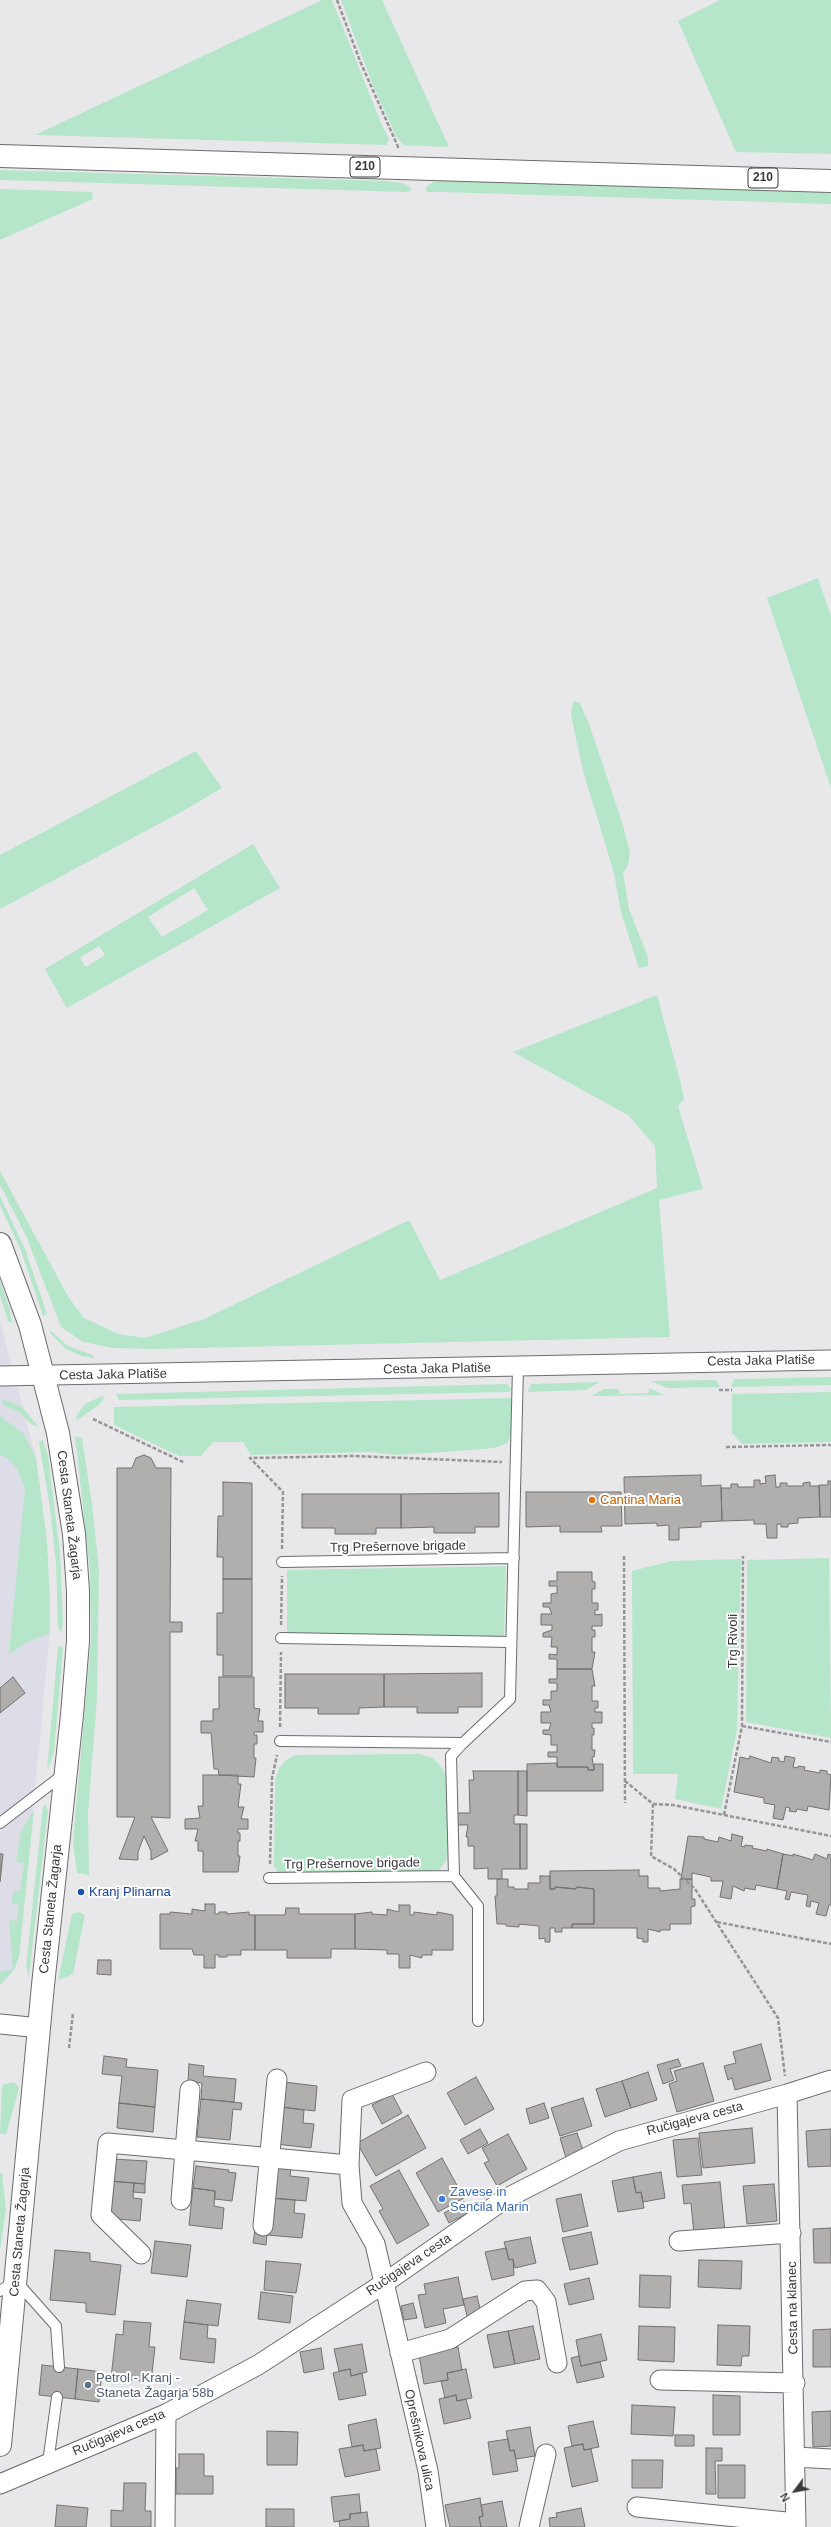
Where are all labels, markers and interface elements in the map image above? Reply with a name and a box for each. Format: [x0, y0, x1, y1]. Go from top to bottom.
road number: 210 [350, 157, 380, 177]
road number: 210 [748, 168, 778, 188]
street label: Cesta Jaka Platiše [707, 1352, 815, 1370]
street label: Cesta Jaka Platiše [383, 1360, 491, 1378]
street label: Cesta Jaka Platiše [59, 1366, 167, 1384]
street label: Cesta Staneta Žagarja [53, 1449, 85, 1581]
place label: Cantina Maria [600, 1492, 681, 1508]
marker: Cantina Maria [587, 1495, 597, 1505]
street label: Trg Prešernove brigade [330, 1538, 466, 1556]
street label: Trg Rivoli [725, 1614, 741, 1668]
street label: Cesta Staneta Žagarja [36, 1844, 66, 1974]
street label: Trg Prešernove brigade [284, 1855, 420, 1873]
place label: Kranj Plinarna [89, 1884, 171, 1900]
marker: Kranj Plinarna [76, 1887, 86, 1897]
street label: Ručigajeva cesta [645, 2099, 745, 2139]
street label: Cesta Staneta Žagarja [7, 2167, 33, 2297]
place label: Zavese in Senčila Marin [450, 2184, 529, 2215]
marker: Zavese in Senčila Marin [437, 2194, 447, 2204]
street label: Ručigajeva cesta [364, 2231, 454, 2299]
street label: Cesta na klanec [784, 2261, 802, 2355]
place label: Petrol - Kranj - Staneta Žagarja 58b [96, 2370, 214, 2401]
marker: Petrol - Kranj - Staneta Žagarja 58b [83, 2380, 93, 2390]
street label: Oprešnikova ulica [401, 2388, 437, 2492]
street label: Ručigajeva cesta [70, 2406, 168, 2460]
north arrow [775, 2471, 815, 2511]
text: N [778, 2491, 792, 2504]

